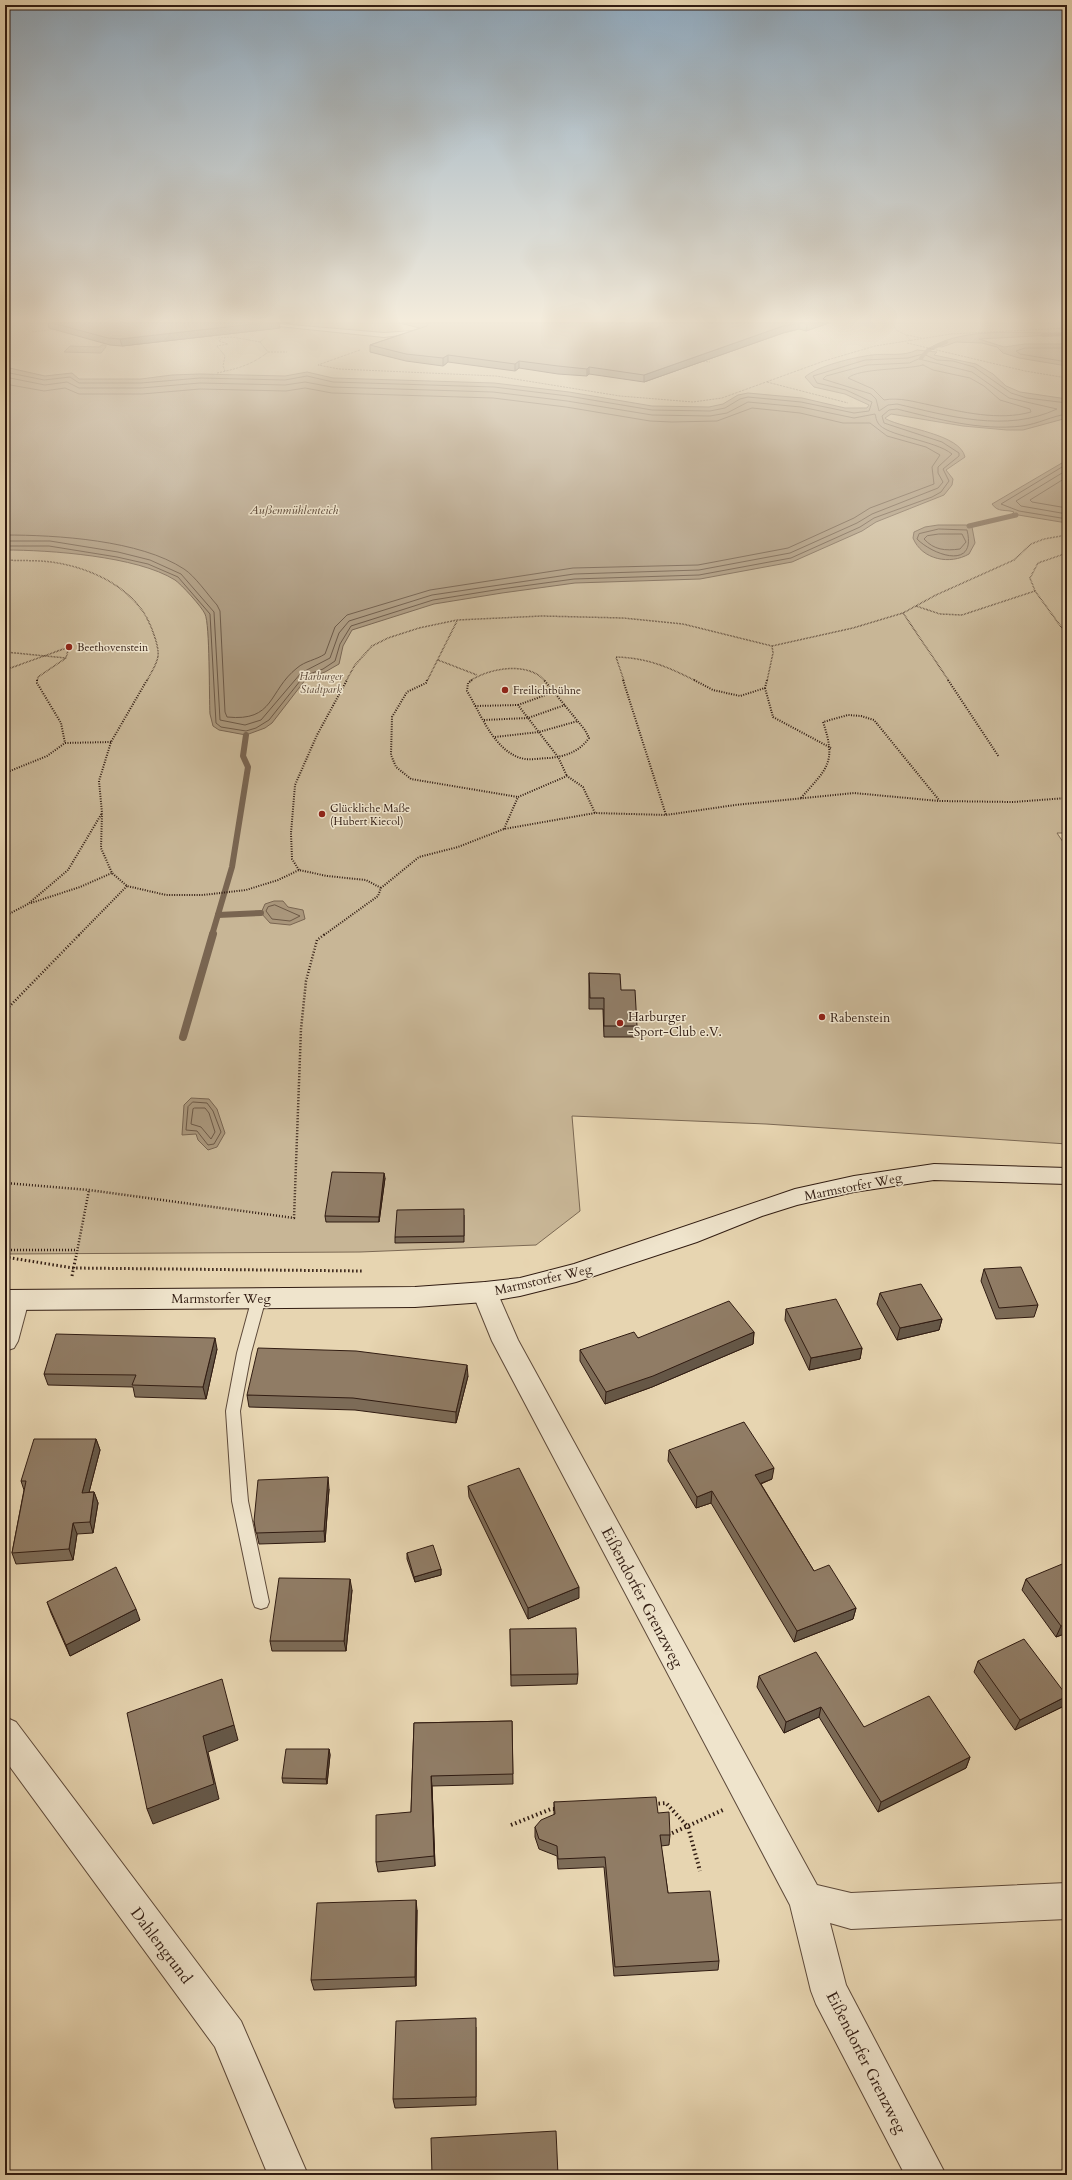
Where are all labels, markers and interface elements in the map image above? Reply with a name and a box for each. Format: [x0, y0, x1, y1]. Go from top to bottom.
water label: Außenmühlenteich [249, 502, 338, 518]
place label: Beethovenstein [77, 640, 149, 655]
marker: Beethovenstein [64, 642, 74, 652]
park label: Harburger Stadtpark [299, 669, 343, 697]
place label: Freilichtbühne [513, 683, 581, 698]
marker: Freilichtbühne [500, 685, 510, 695]
place label: Glückliche Maße (Hubert Kiecol) [330, 801, 410, 829]
marker: Glückliche Maße (Hubert Kiecol) [317, 809, 327, 819]
place label: Harburger -Sport-Club e.V. [628, 1008, 722, 1041]
place label: Rabenstein [830, 1009, 891, 1027]
marker: Rabenstein [817, 1012, 827, 1022]
marker: Harburger -Sport-Club e.V. [615, 1018, 625, 1028]
street label: Marmstorfer Weg [803, 1169, 904, 1205]
street label: Marmstorfer Weg [493, 1260, 594, 1300]
street label: Marmstorfer Weg [171, 1290, 271, 1308]
street label: Eißendorfer Grenzweg [596, 1523, 689, 1672]
street label: Dahlengrund [125, 1903, 197, 1989]
street label: Eißendorfer Grenzweg [821, 1988, 911, 2137]

